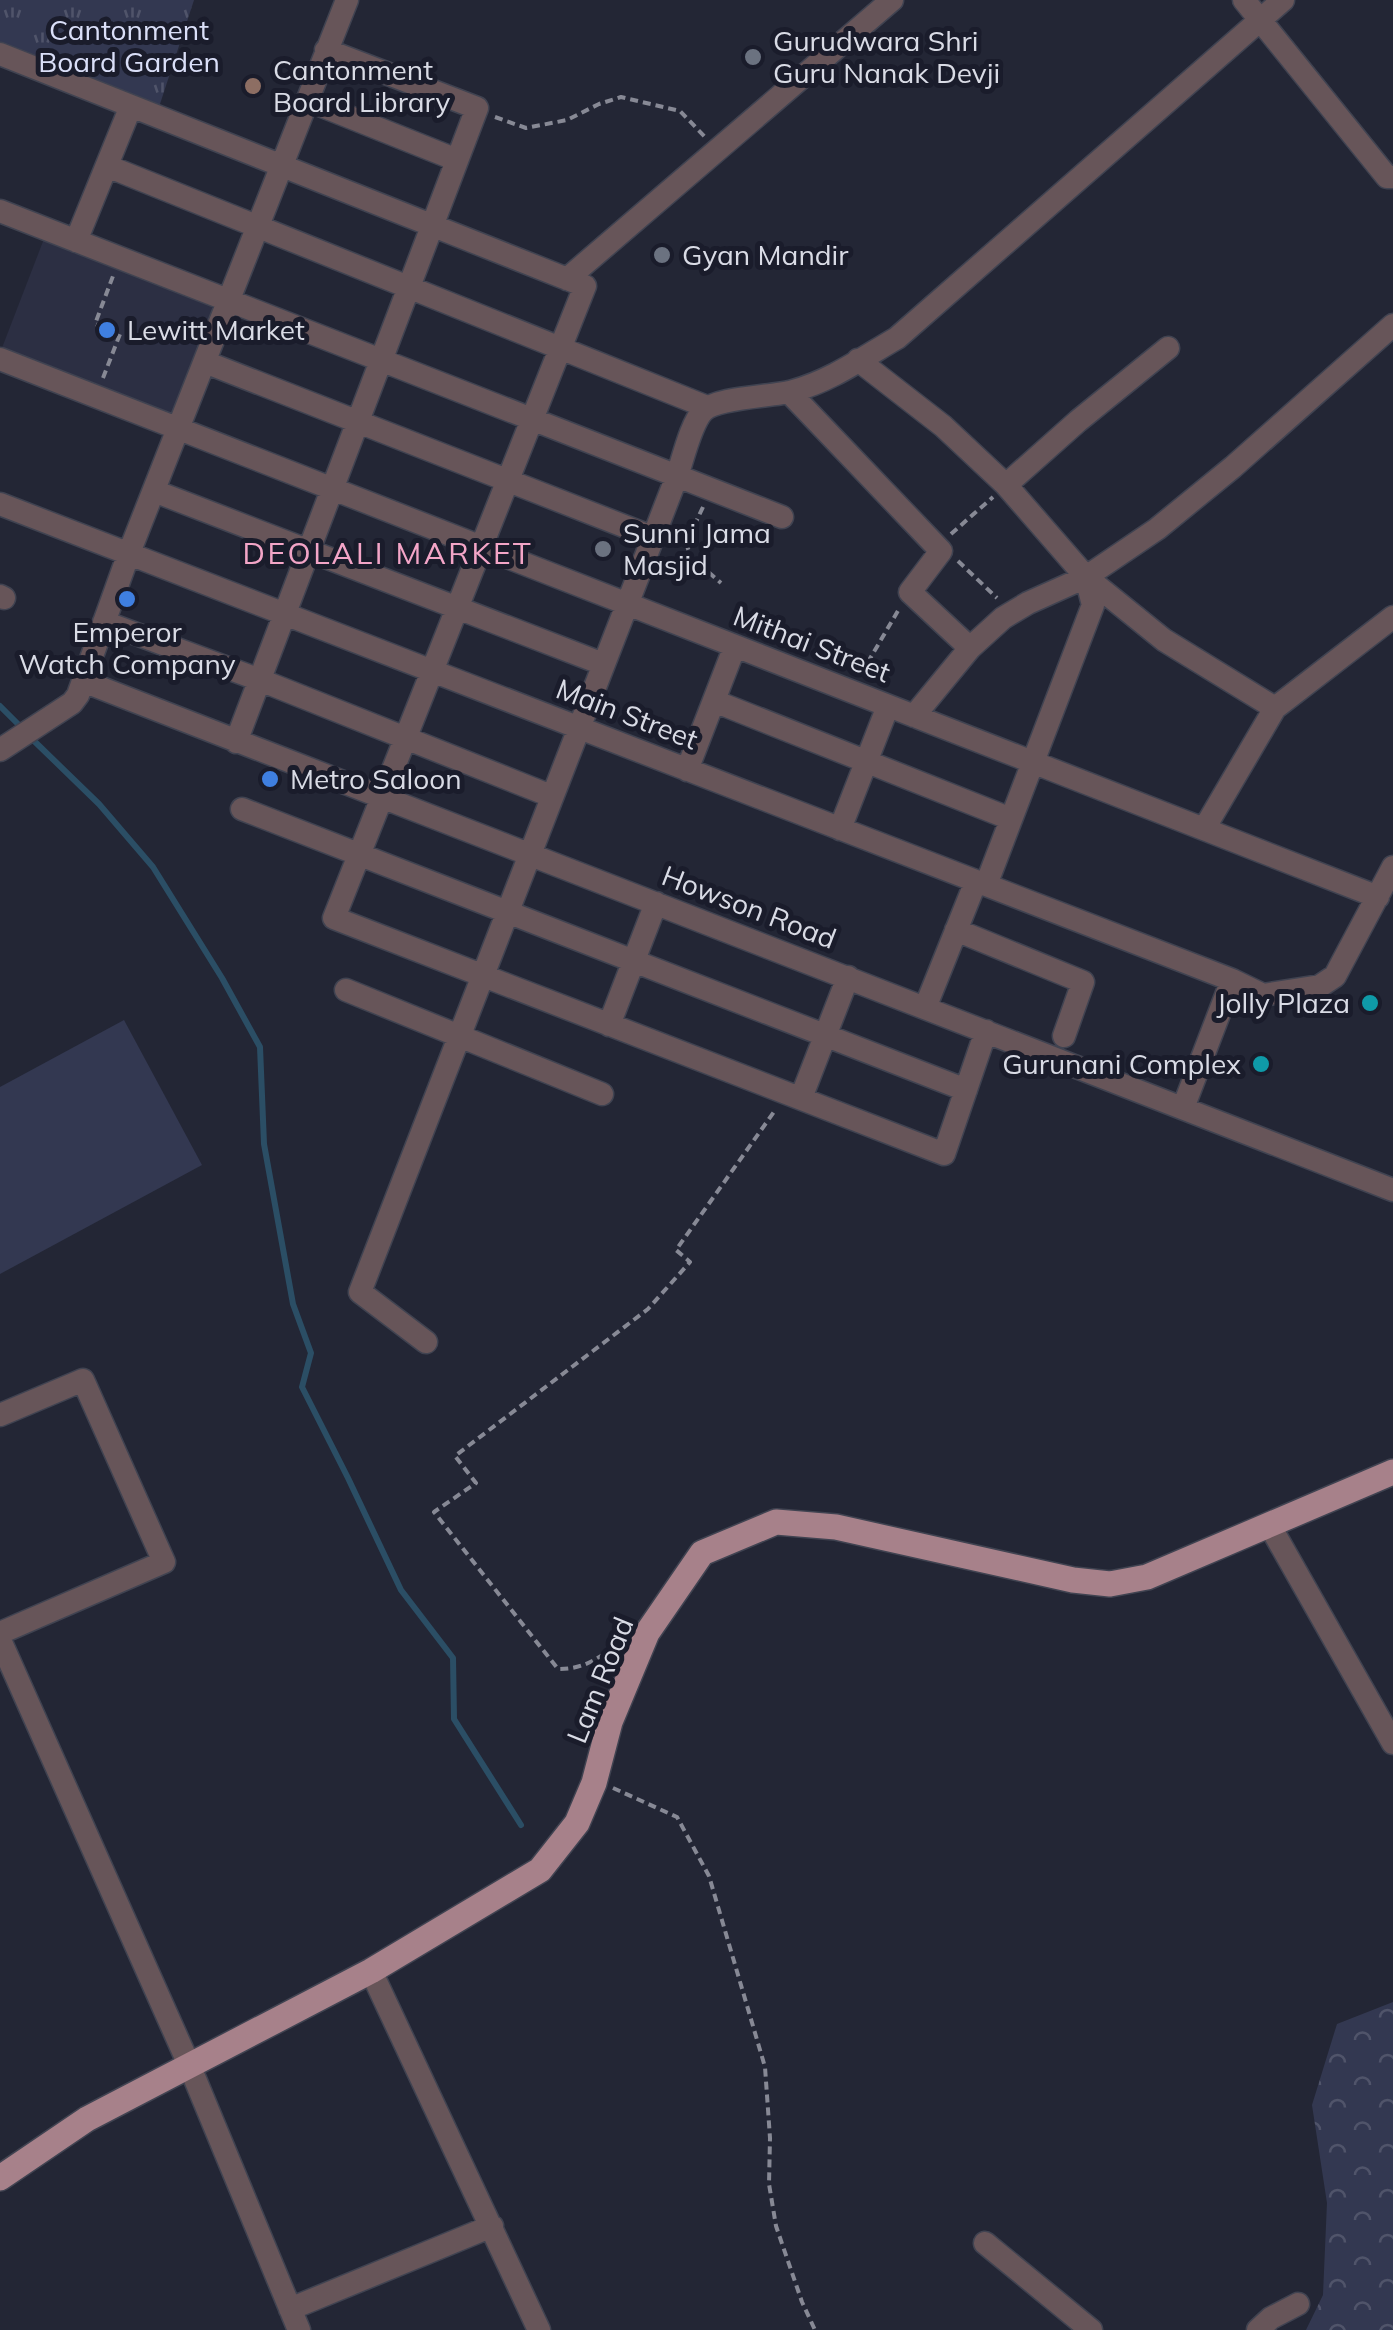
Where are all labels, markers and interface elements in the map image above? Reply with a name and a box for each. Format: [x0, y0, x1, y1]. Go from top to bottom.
park label: Cantonment Board Garden [38, 12, 220, 79]
place label: Gurudwara Shri Guru Nanak Devji [773, 23, 1000, 90]
marker: Gurudwara Shri Guru Nanak Devji [742, 46, 764, 68]
place label: Cantonment Board Library [273, 52, 450, 119]
marker: Cantonment Board Library [242, 75, 264, 97]
place label: Gyan Mandir [682, 237, 849, 272]
marker: Gyan Mandir [651, 244, 673, 266]
place label: Lewitt Market [127, 312, 305, 347]
marker: Lewitt Market [96, 319, 118, 341]
place label: Sunni Jama Masjid [623, 515, 771, 582]
district label: DEOLALI MARKET [243, 534, 533, 572]
marker: Sunni Jama Masjid [592, 538, 614, 560]
marker: Emperor Watch Company [116, 588, 138, 610]
street label: Mithai Street [729, 598, 896, 690]
place label: Emperor Watch Company [18, 614, 236, 681]
street label: Main Street [552, 671, 703, 757]
place label: Metro Saloon [290, 761, 462, 796]
marker: Metro Saloon [259, 768, 281, 790]
street label: Howson Road [657, 857, 841, 956]
place label: Jolly Plaza [1216, 985, 1350, 1020]
marker: Jolly Plaza [1359, 992, 1381, 1014]
place label: Gurunani Complex [1002, 1046, 1241, 1081]
marker: Gurunani Complex [1250, 1053, 1272, 1075]
street label: Lam Road [558, 1612, 641, 1748]

